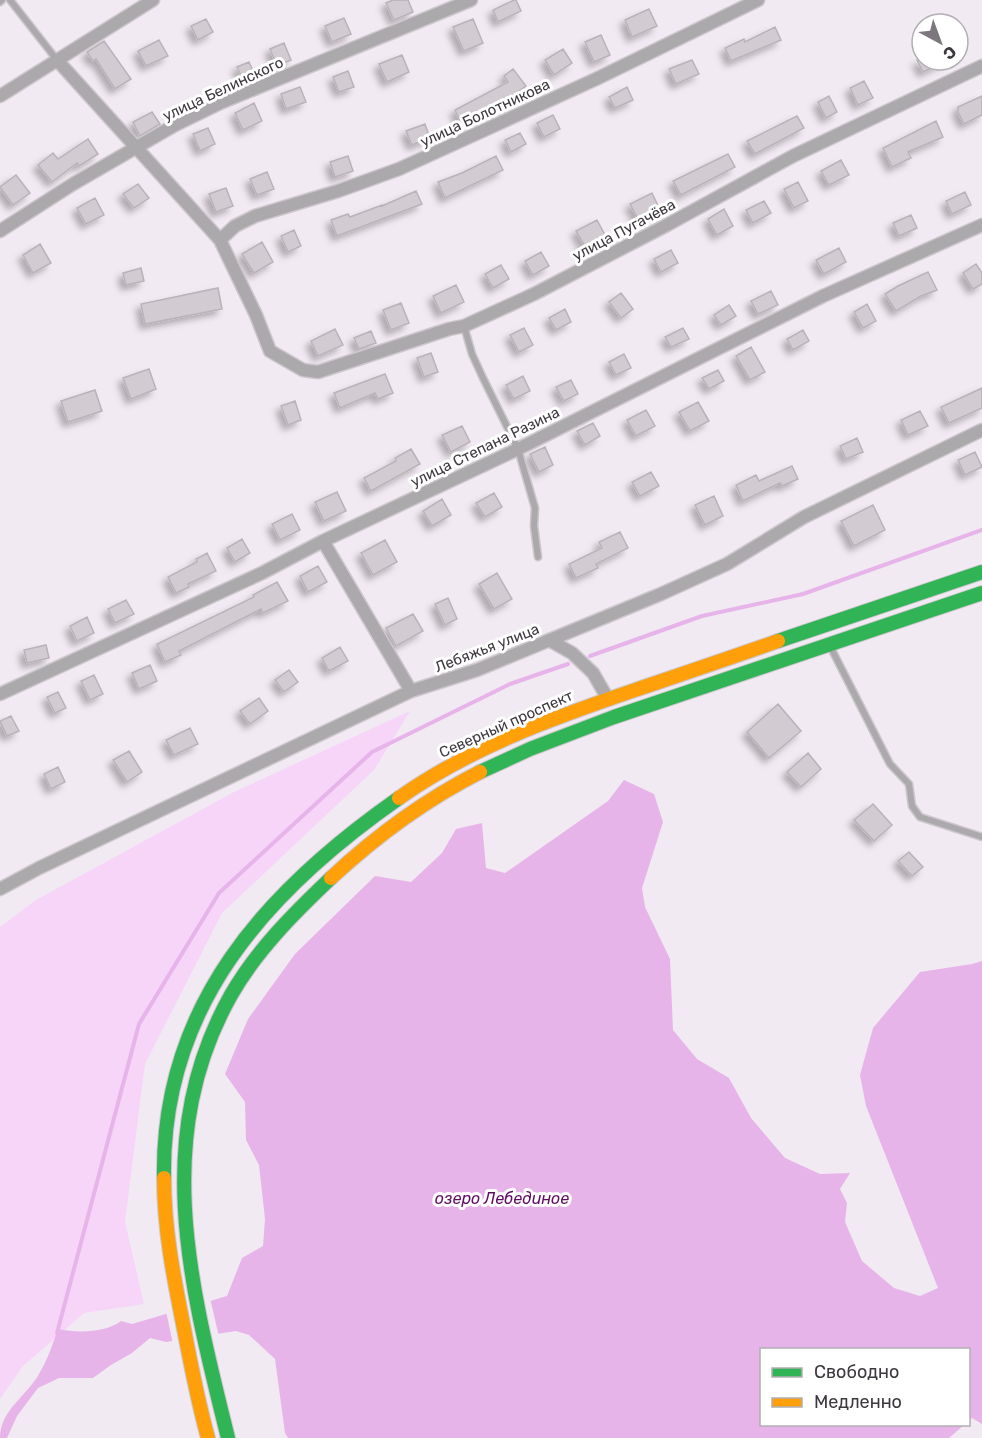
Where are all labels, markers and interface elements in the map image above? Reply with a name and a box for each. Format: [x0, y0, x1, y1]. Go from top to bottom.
north arrow [910, 12, 970, 72]
text: С [939, 42, 960, 64]
street label: улица Белинского [160, 53, 286, 125]
street label: улица Болотникова [417, 75, 553, 151]
street label: улица Пугачёва [570, 195, 678, 265]
street label: улица Степана Разина [408, 403, 562, 491]
street label: Лебяжья улица [432, 620, 542, 676]
street label: Северный проспект [436, 686, 576, 762]
water label: озеро Лебединое [435, 1189, 569, 1208]
legend [760, 1348, 970, 1426]
text: Свободно [814, 1361, 899, 1383]
text: Медленно [814, 1391, 902, 1413]

